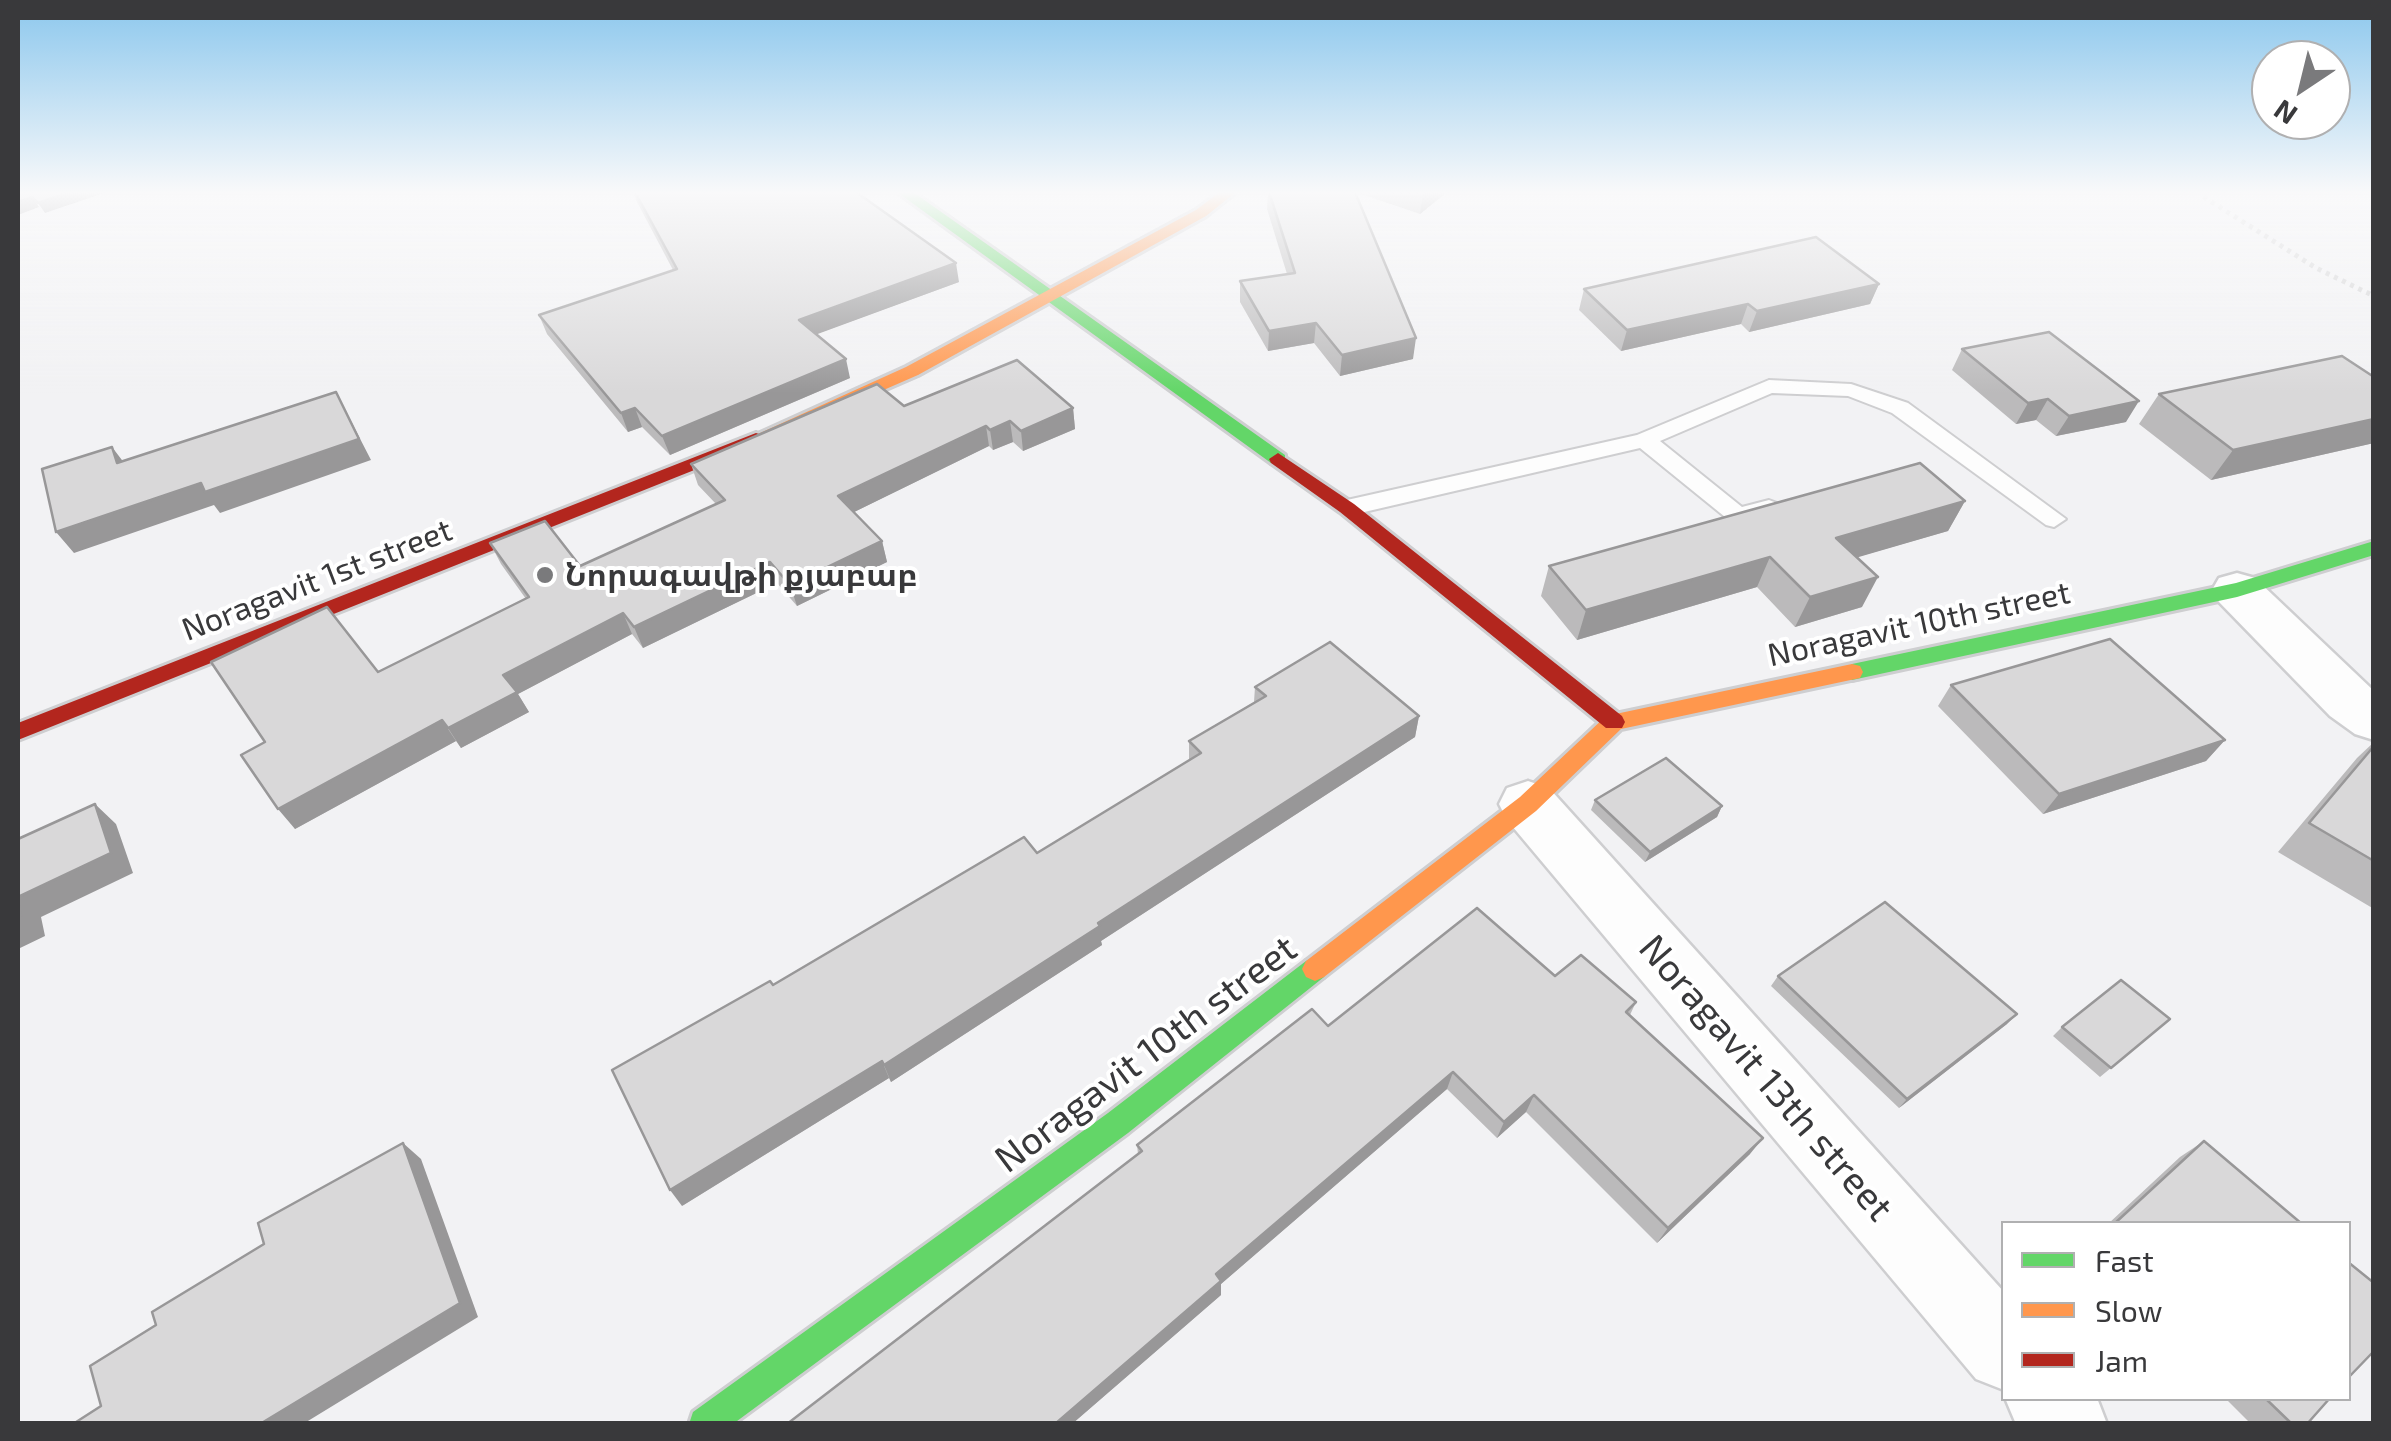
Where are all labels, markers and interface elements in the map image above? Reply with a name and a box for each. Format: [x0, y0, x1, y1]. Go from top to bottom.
north arrow [2251, 40, 2351, 140]
text: N [2267, 93, 2303, 133]
street label: Noragavit 1st street [176, 511, 458, 649]
place label: Նորագավթի քյաբաբ [565, 556, 918, 594]
marker: Նորագավթի քյաբաբ [534, 564, 556, 586]
street label: Noragavit 10th street [1764, 573, 2074, 675]
street label: Noragavit 10th street [986, 926, 1306, 1182]
street label: Noragavit 13th street [1629, 926, 1903, 1230]
legend [2001, 1221, 2351, 1401]
text: Fast [2095, 1242, 2154, 1278]
text: Slow [2095, 1292, 2162, 1328]
text: Jam [2095, 1342, 2148, 1378]

